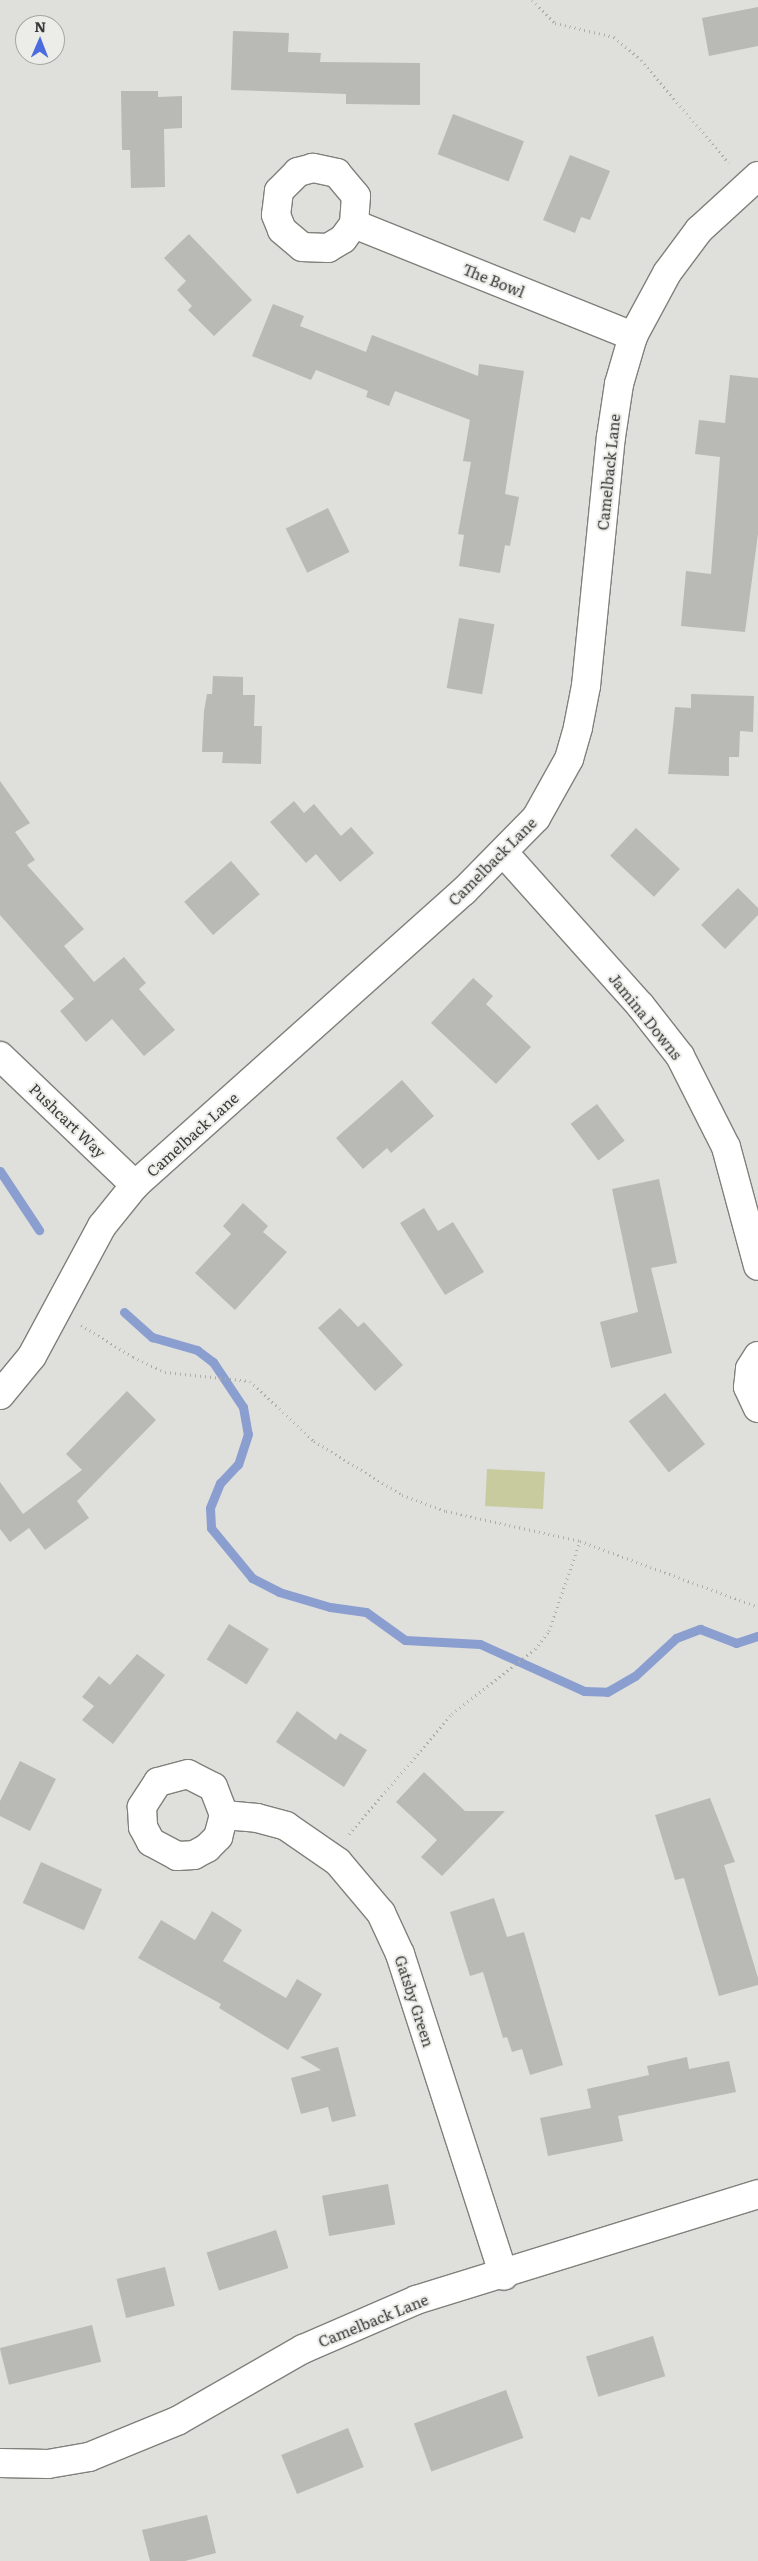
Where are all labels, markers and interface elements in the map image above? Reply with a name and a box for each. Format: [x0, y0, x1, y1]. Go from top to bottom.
north arrow [15, 15, 65, 65]
text: N [34, 16, 46, 36]
street label: The Bowl [460, 259, 528, 301]
street label: Camelback Lane [593, 413, 623, 531]
street label: Camelback Lane [444, 813, 540, 909]
street label: Jamina Downs [606, 969, 686, 1063]
street label: Pushcart Way [26, 1079, 110, 1161]
street label: Camelback Lane [142, 1088, 242, 1180]
street label: Gatsby Green [392, 1953, 438, 2049]
street label: Camelback Lane [315, 2290, 431, 2350]

